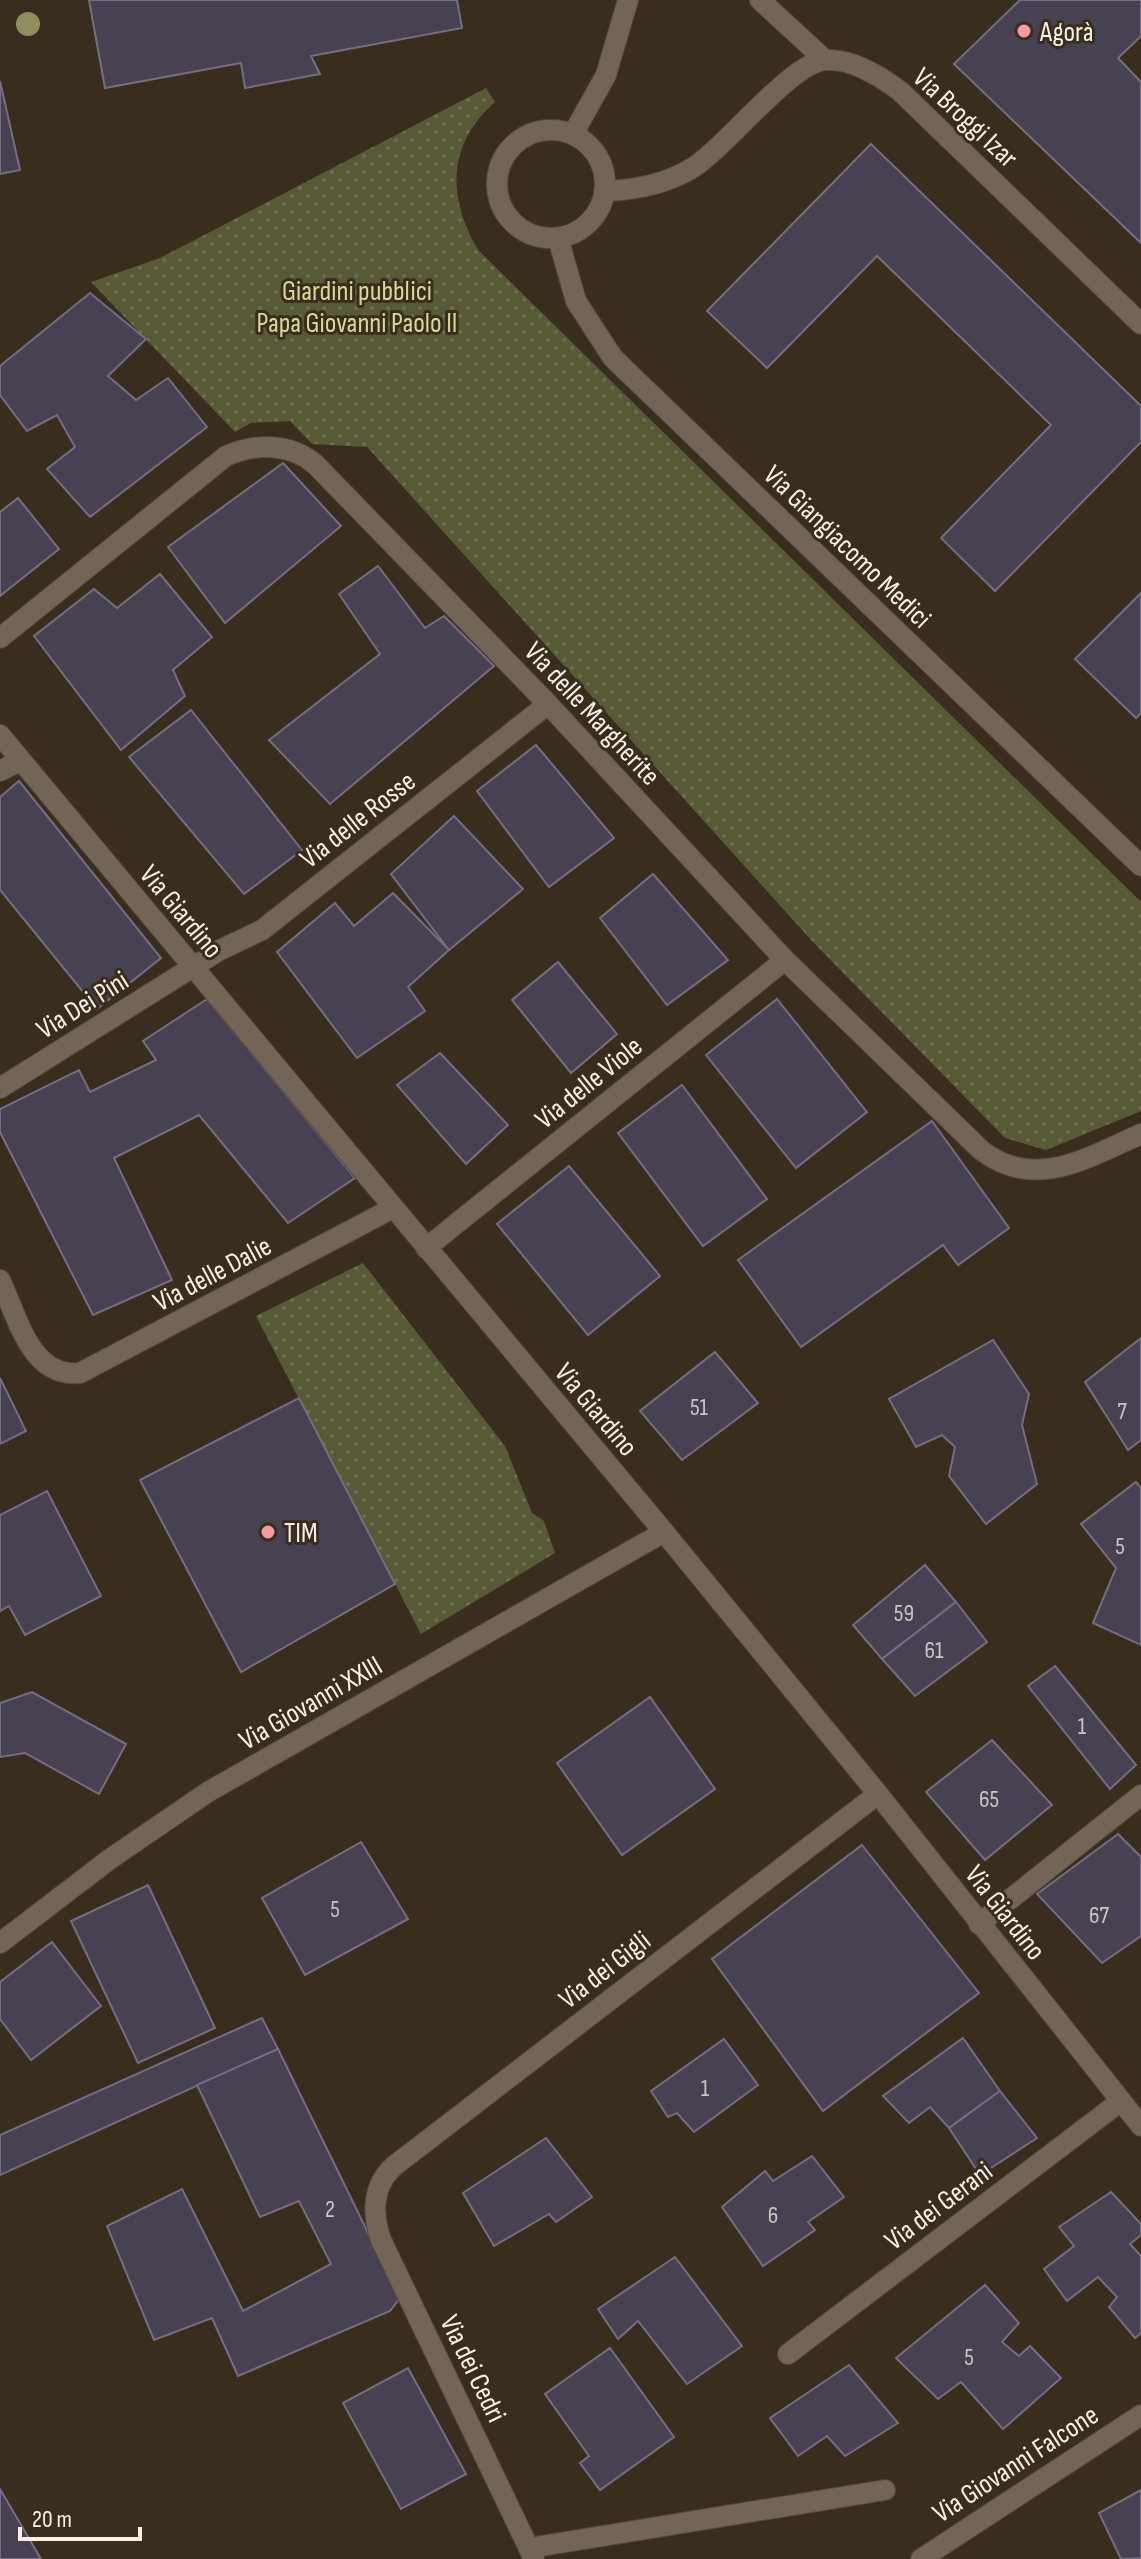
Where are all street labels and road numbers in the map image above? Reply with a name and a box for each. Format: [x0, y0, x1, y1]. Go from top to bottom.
street label: Via Broggi Izar [906, 61, 1024, 175]
street label: Via Giangiacomo Medici [756, 459, 938, 635]
street label: Via delle Margherite [517, 635, 667, 793]
street label: Via delle Rosse [294, 765, 422, 875]
street label: Via Giardino [132, 859, 229, 965]
street label: Via Dei Pini [31, 964, 135, 1046]
street label: Via delle Viole [529, 1030, 649, 1136]
street label: Via delle Dalie [148, 1230, 277, 1319]
street label: Via Giardino [547, 1357, 644, 1463]
street label: Via Giovanni XXIII [233, 1649, 388, 1757]
street label: Via Giardino [958, 1859, 1052, 1967]
street label: Via dei Gigli [553, 1924, 657, 2016]
street label: Via dei Gerani [878, 2155, 999, 2257]
street label: Via dei Cedri [433, 2310, 513, 2428]
street label: Via Giovanni Falcone [927, 2399, 1105, 2530]

